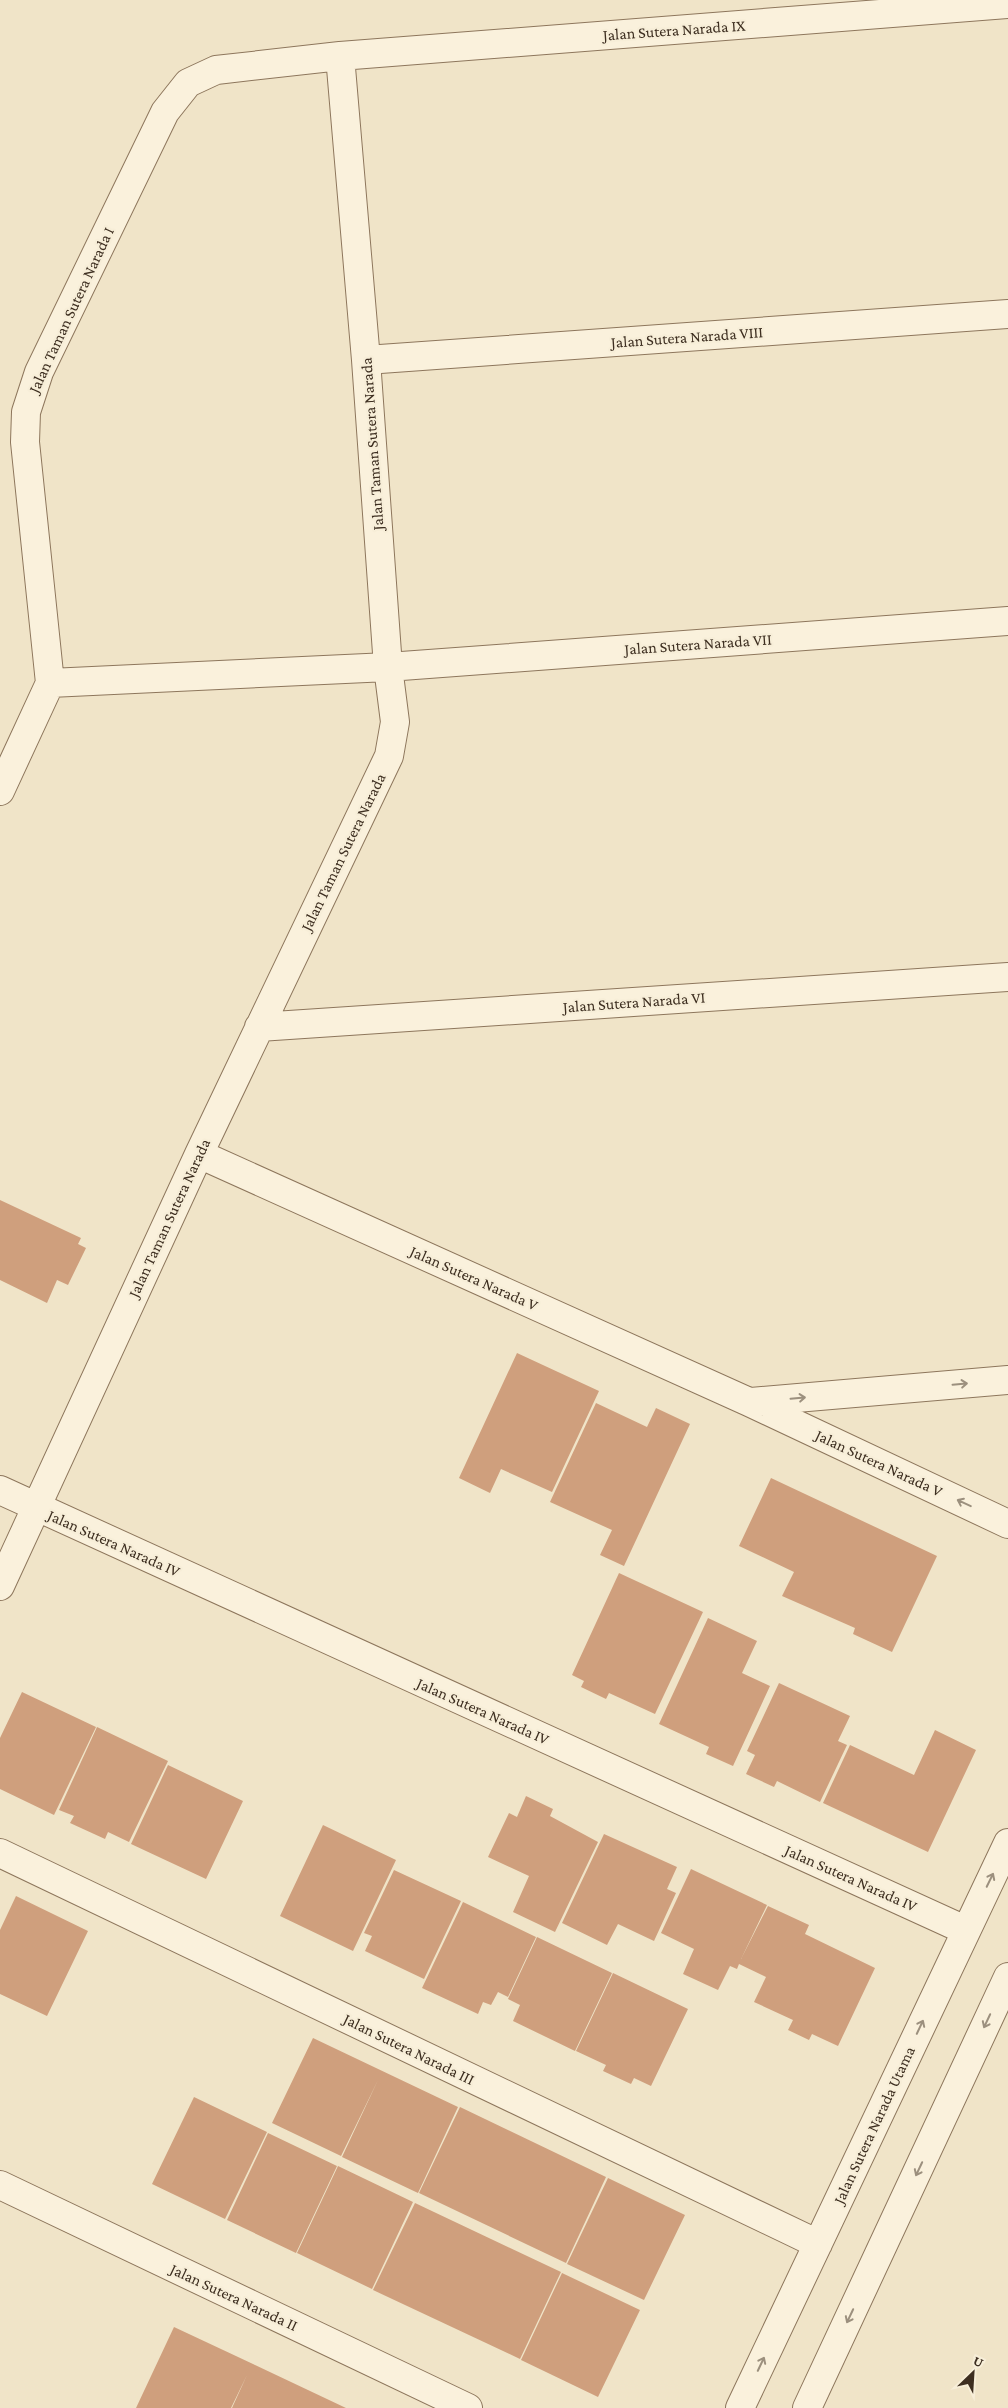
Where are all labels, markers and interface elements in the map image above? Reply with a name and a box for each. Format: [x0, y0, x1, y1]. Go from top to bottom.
street label: Jalan Sutera Narada IX [600, 16, 747, 45]
street label: Jalan Taman Sutera Narada I [24, 224, 118, 398]
street label: Jalan Sutera Narada VIII [608, 323, 764, 352]
street label: Jalan Taman Sutera Narada [357, 356, 388, 533]
street label: Jalan Sutera Narada VII [622, 630, 772, 659]
street label: Jalan Taman Sutera Narada [297, 770, 390, 936]
street label: Jalan Sutera Narada VI [560, 989, 706, 1017]
street label: Jalan Taman Sutera Narada [124, 1135, 214, 1302]
street label: Jalan Sutera Narada V [405, 1241, 541, 1315]
one-way arrow [951, 1379, 967, 1389]
one-way arrow [789, 1393, 805, 1402]
street label: Jalan Sutera Narada V [811, 1425, 946, 1501]
one-way arrow [957, 1498, 972, 1507]
street label: Jalan Sutera Narada IV [43, 1505, 183, 1581]
street label: Jalan Sutera Narada IV [412, 1673, 552, 1749]
street label: Jalan Sutera Narada IV [780, 1840, 920, 1916]
one-way arrow [986, 1873, 995, 1888]
street label: Jalan Sutera Narada III [339, 2009, 477, 2089]
one-way arrow [982, 2014, 992, 2029]
one-way arrow [916, 2020, 925, 2035]
street label: Jalan Sutera Narada Utama [829, 2043, 919, 2209]
one-way arrow [913, 2161, 923, 2176]
street label: Jalan Sutera Narada II [165, 2259, 300, 2335]
one-way arrow [845, 2308, 854, 2323]
north arrow [948, 2348, 998, 2398]
text: U [971, 2352, 987, 2371]
one-way arrow [757, 2357, 766, 2372]

